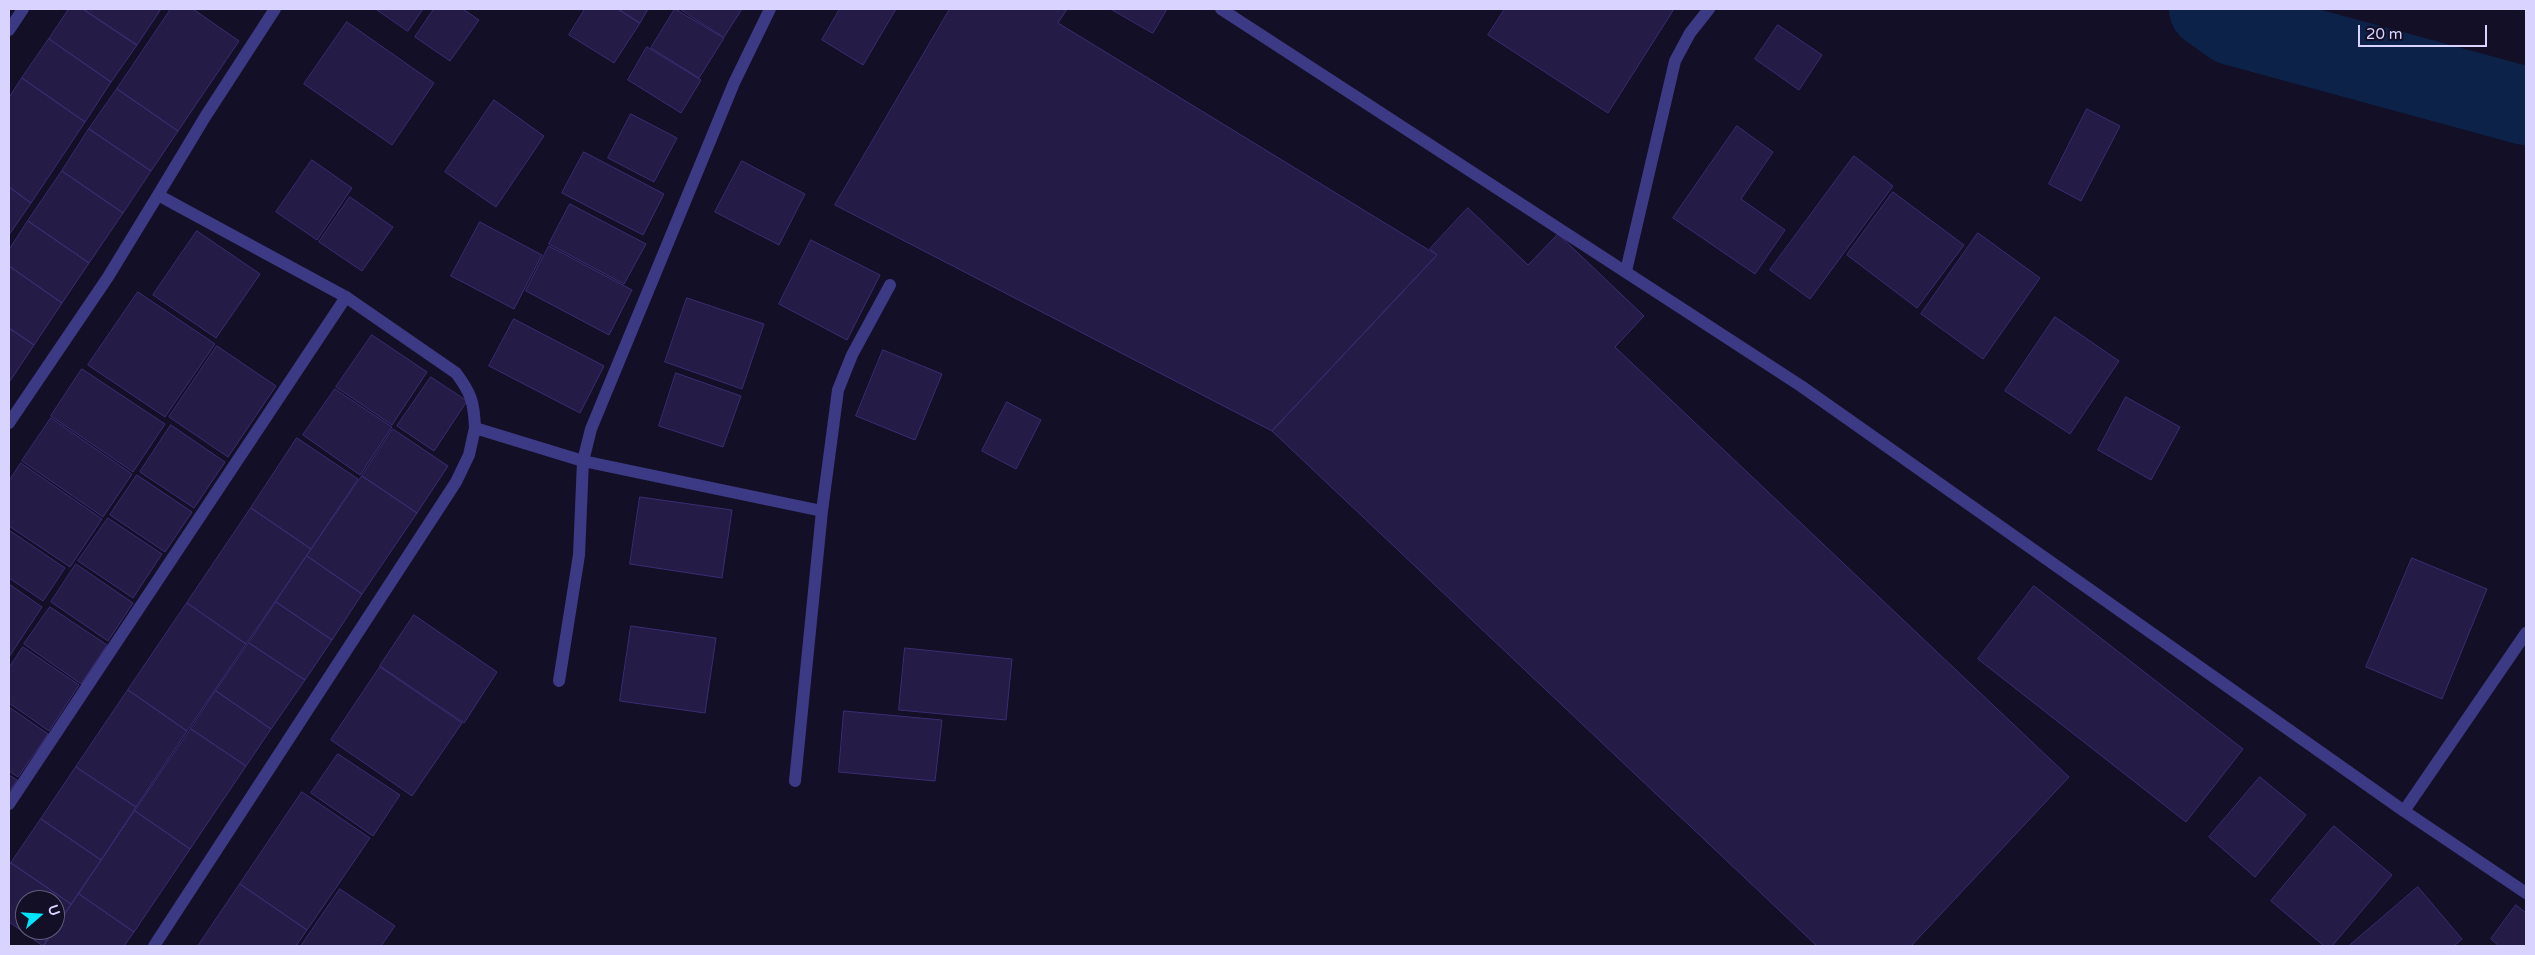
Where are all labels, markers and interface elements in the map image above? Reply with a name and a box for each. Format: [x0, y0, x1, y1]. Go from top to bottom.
scale bar [2360, 15, 2489, 47]
text: 20 m [2366, 25, 2403, 43]
north arrow [15, 890, 65, 940]
text: U [44, 902, 63, 918]

